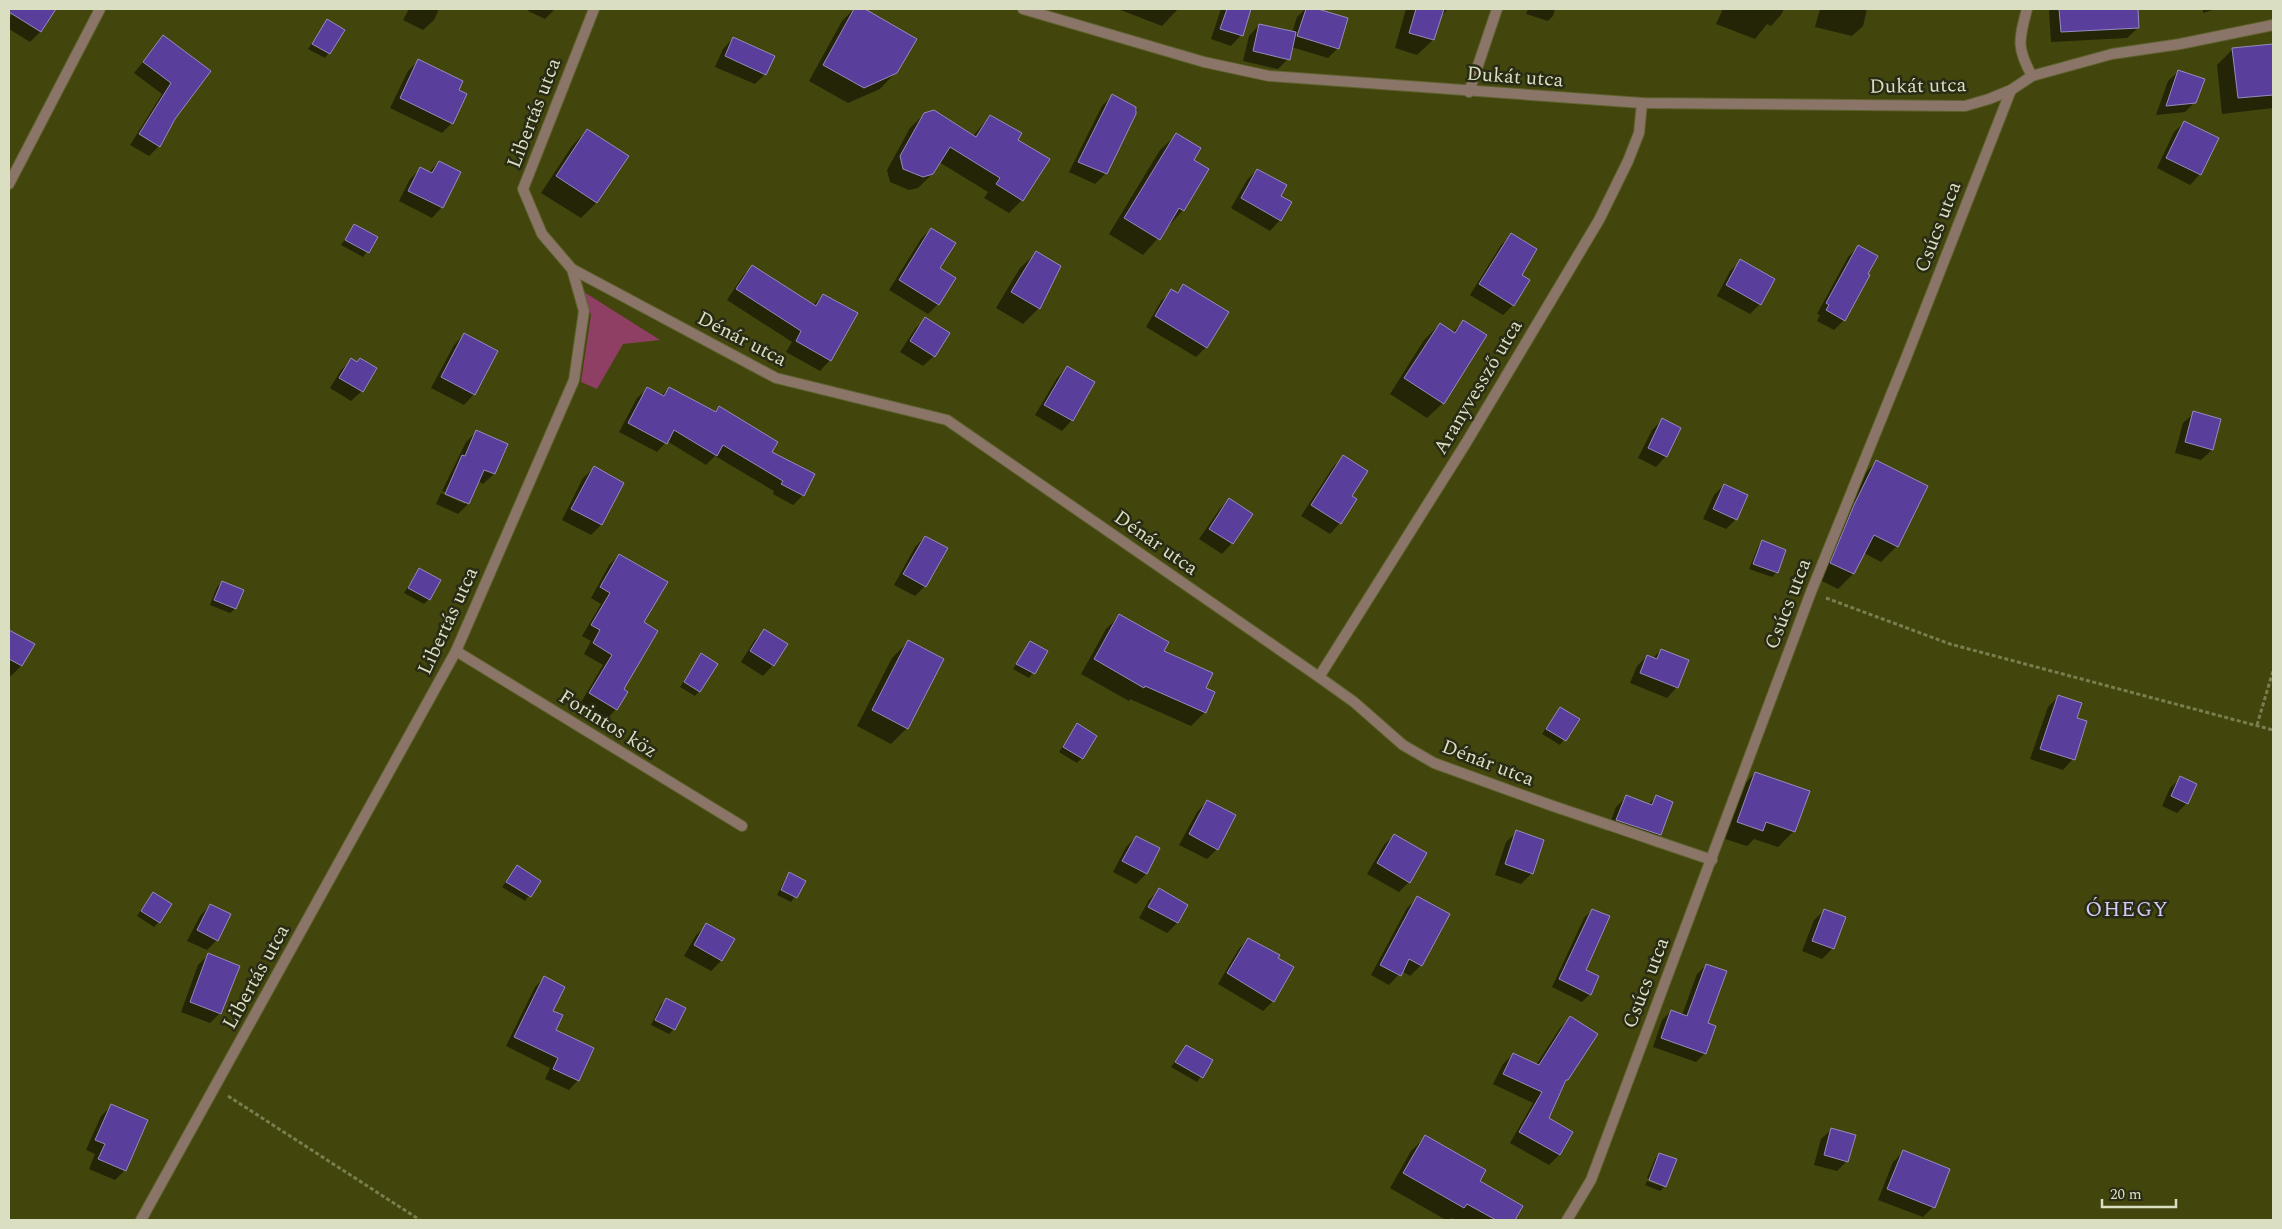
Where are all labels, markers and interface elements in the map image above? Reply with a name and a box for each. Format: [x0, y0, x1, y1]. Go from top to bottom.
street label: Libertás utca [499, 53, 569, 173]
street label: Dukát utca [1466, 59, 1565, 95]
street label: Dukát utca [1869, 70, 1967, 102]
street label: Csúcs utca [1907, 177, 1969, 277]
street label: Dénár utca [692, 304, 792, 375]
street label: Aranyvessző utca [1426, 314, 1530, 460]
street label: Dénár utca [1108, 503, 1205, 583]
street label: Csúcs utca [1757, 554, 1819, 654]
street label: Libertás utca [410, 562, 486, 680]
street label: Forintos köz [553, 682, 663, 766]
street label: Dénár utca [1437, 732, 1539, 794]
district label: ÓHEGY [2085, 894, 2169, 926]
street label: Libertás utca [215, 919, 297, 1035]
street label: Csúcs utca [1615, 933, 1677, 1033]
scale bar [2102, 1176, 2176, 1208]
text: 20 m [2110, 1183, 2142, 1206]

